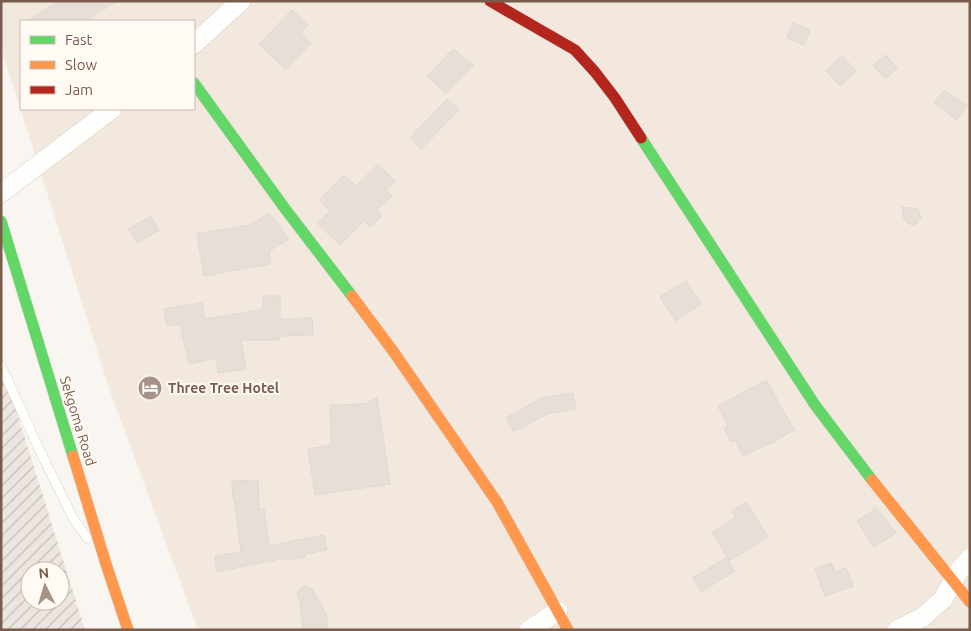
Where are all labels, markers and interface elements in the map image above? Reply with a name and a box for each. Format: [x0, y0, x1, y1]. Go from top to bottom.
legend [20, 20, 195, 110]
text: Fast [65, 31, 93, 48]
text: Slow [65, 56, 98, 73]
text: Jam [65, 81, 93, 98]
street label: Sekgoma Road [57, 374, 99, 468]
hotel icon: Three Tree Hotel [137, 375, 163, 401]
place label: Three Tree Hotel [168, 380, 279, 396]
north arrow [20, 561, 70, 611]
text: N [38, 565, 50, 581]

